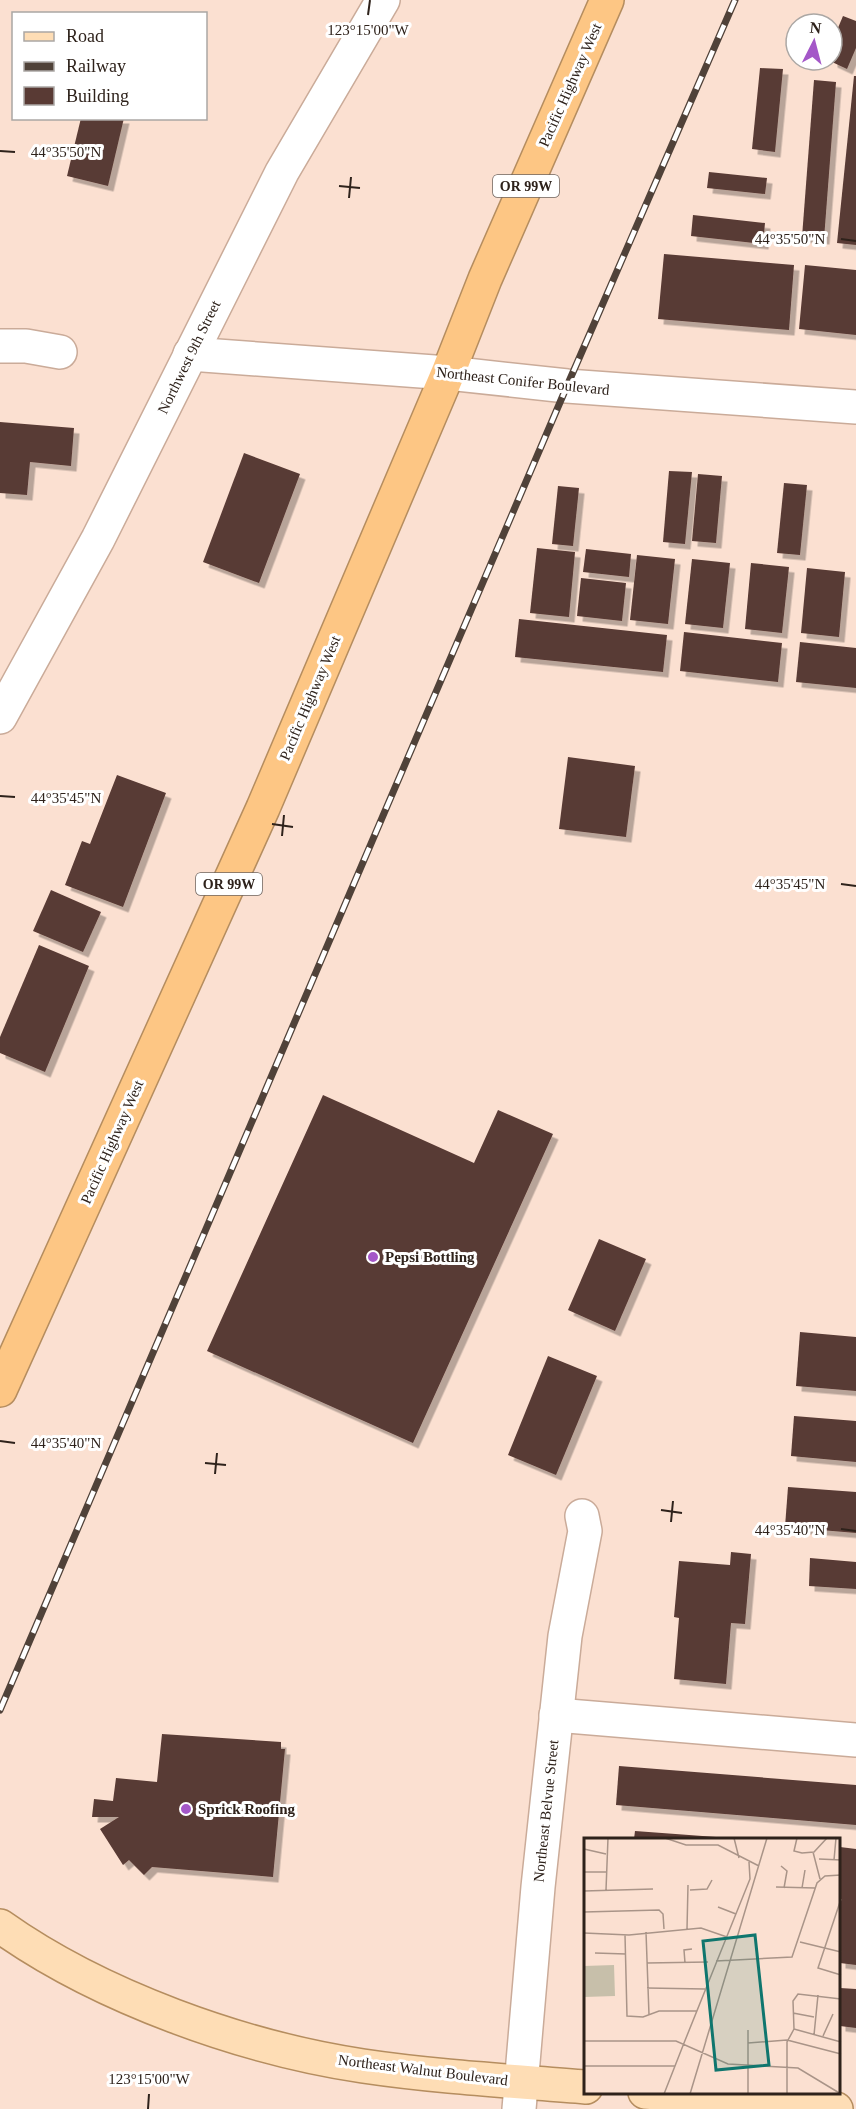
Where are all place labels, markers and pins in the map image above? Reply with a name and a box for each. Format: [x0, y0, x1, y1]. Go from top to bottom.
place label: Pepsi Bottling [385, 1249, 475, 1265]
marker: Pepsi Bottling [366, 1250, 380, 1264]
place label: Sprick Roofing [198, 1801, 296, 1817]
marker: Sprick Roofing [179, 1802, 193, 1816]

